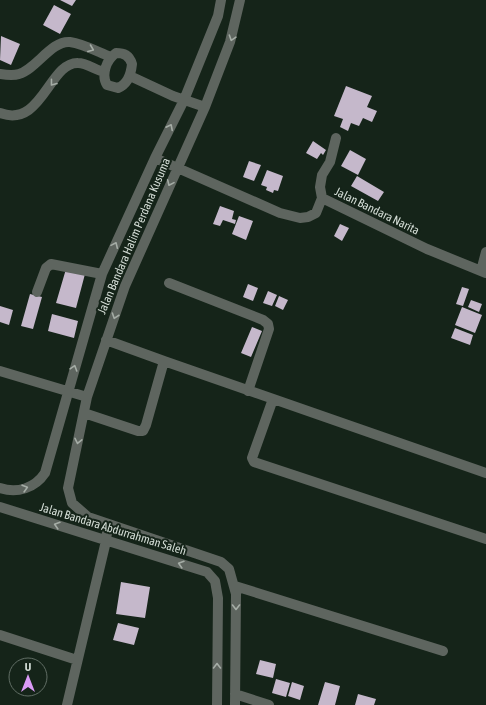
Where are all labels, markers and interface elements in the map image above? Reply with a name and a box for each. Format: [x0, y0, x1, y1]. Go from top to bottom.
one-way arrow [228, 34, 236, 41]
one-way arrow [86, 44, 94, 52]
one-way arrow [50, 78, 57, 85]
one-way arrow [165, 124, 173, 131]
street label: Jalan Bandara Halim Perdana Kusuma [95, 156, 173, 316]
one-way arrow [167, 179, 175, 187]
street label: Jalan Bandara Narita [332, 184, 422, 238]
one-way arrow [110, 242, 118, 250]
one-way arrow [111, 312, 119, 319]
one-way arrow [69, 365, 78, 372]
one-way arrow [75, 438, 83, 444]
one-way arrow [21, 484, 28, 493]
street label: Jalan Bandara Abdurrahman Saleh [38, 500, 188, 558]
one-way arrow [53, 521, 60, 530]
one-way arrow [177, 560, 184, 569]
one-way arrow [232, 604, 240, 610]
north arrow [8, 657, 48, 697]
text: U [25, 661, 31, 673]
one-way arrow [213, 663, 221, 669]

